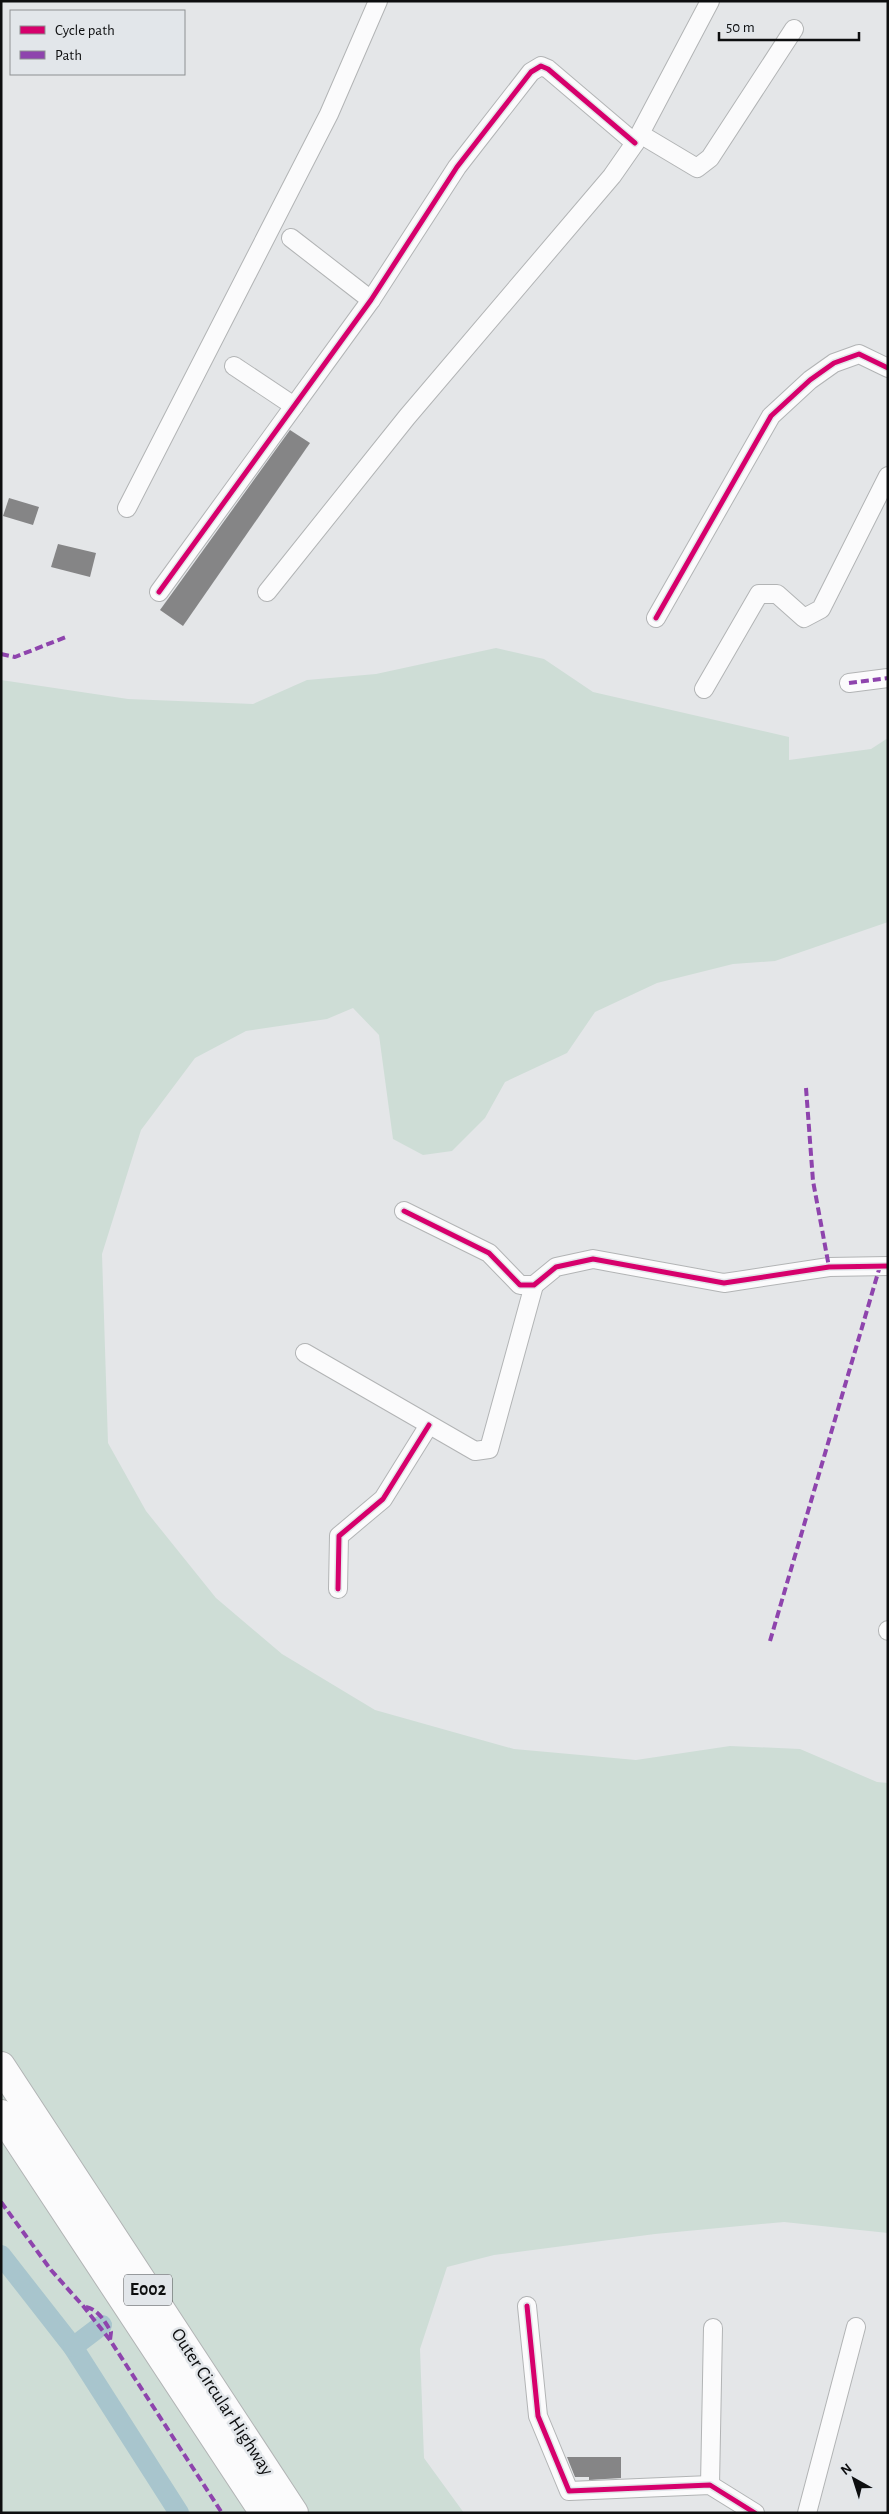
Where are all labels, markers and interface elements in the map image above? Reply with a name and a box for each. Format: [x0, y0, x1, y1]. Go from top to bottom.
legend [10, 10, 185, 75]
scale bar [719, 10, 859, 42]
text: 50 m [726, 20, 755, 35]
text: Cycle path [55, 23, 115, 38]
text: Path [55, 48, 82, 63]
road number: E002 [124, 2274, 172, 2306]
street label: Outer Circular Highway [167, 2325, 277, 2479]
north arrow [829, 2454, 879, 2504]
text: N [838, 2461, 855, 2478]

